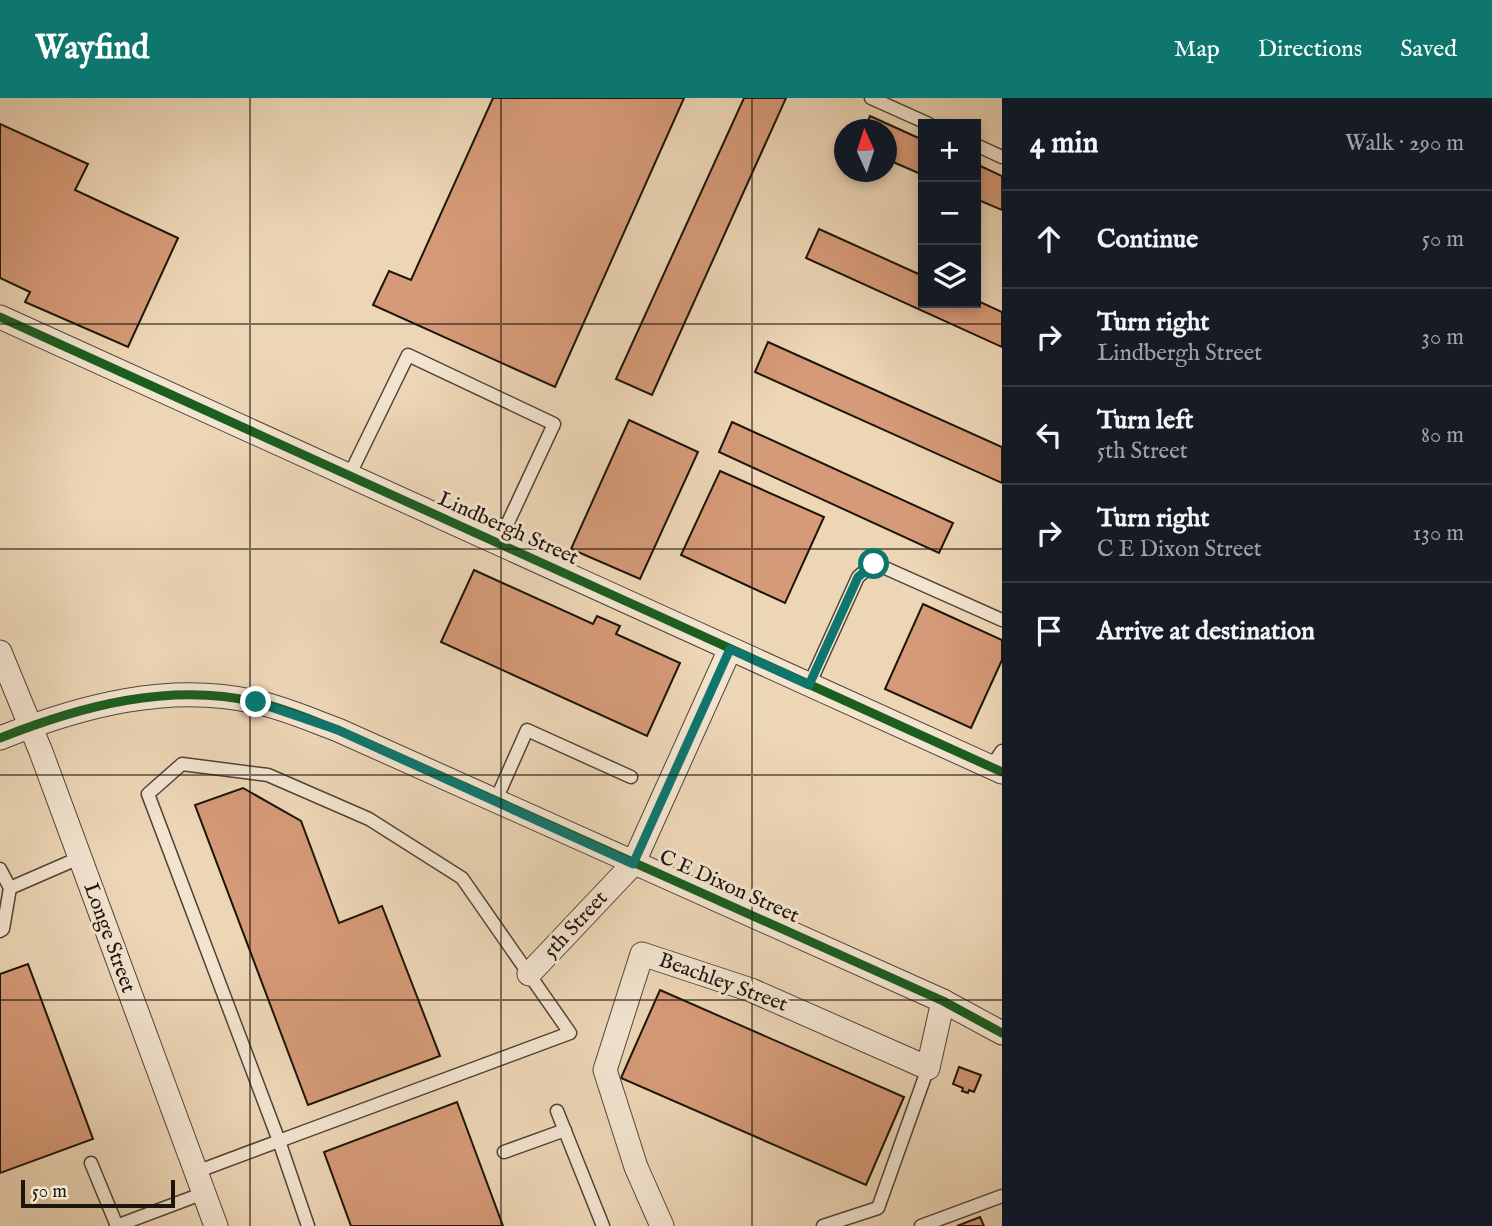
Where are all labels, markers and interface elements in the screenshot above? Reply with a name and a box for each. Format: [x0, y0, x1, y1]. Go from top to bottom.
text: Wayfind [35, 28, 149, 70]
text: Map [1174, 34, 1220, 65]
text: Directions [1258, 34, 1362, 65]
text: Saved [1400, 34, 1457, 65]
north arrow [834, 119, 897, 182]
map controls [918, 119, 981, 308]
button: + [918, 119, 981, 182]
text: 4 min [1030, 125, 1098, 163]
text: Walk · 290 m [1345, 129, 1464, 158]
button: − [918, 182, 981, 245]
icon: ahead [1030, 220, 1068, 258]
text: Continue [1097, 223, 1198, 256]
text: 50 m [1422, 225, 1464, 254]
button: layers [918, 245, 981, 308]
text: Turn right [1097, 306, 1210, 339]
icon: right [1030, 318, 1068, 356]
text: 30 m [1421, 323, 1464, 352]
text: Lindbergh Street [1097, 339, 1262, 368]
text: Turn left [1097, 404, 1194, 437]
icon: left [1030, 416, 1068, 454]
text: 80 m [1421, 421, 1464, 450]
text: 5th Street [1097, 437, 1188, 466]
street label: Lindbergh Street [434, 486, 582, 572]
text: Turn right [1097, 502, 1210, 535]
icon: right [1030, 514, 1068, 552]
text: 130 m [1413, 519, 1464, 548]
text: C E Dixon Street [1097, 535, 1262, 564]
route start [858, 548, 889, 579]
icon: arrive [1030, 612, 1068, 650]
text: Arrive at destination [1097, 615, 1315, 648]
route end [240, 686, 271, 717]
street label: C E Dixon Street [655, 844, 803, 930]
street label: Longe Street [77, 879, 141, 997]
street label: 5th Street [538, 886, 614, 964]
street label: Beachley Street [655, 947, 791, 1019]
scale bar [21, 1177, 175, 1209]
text: 50 m [32, 1180, 67, 1204]

